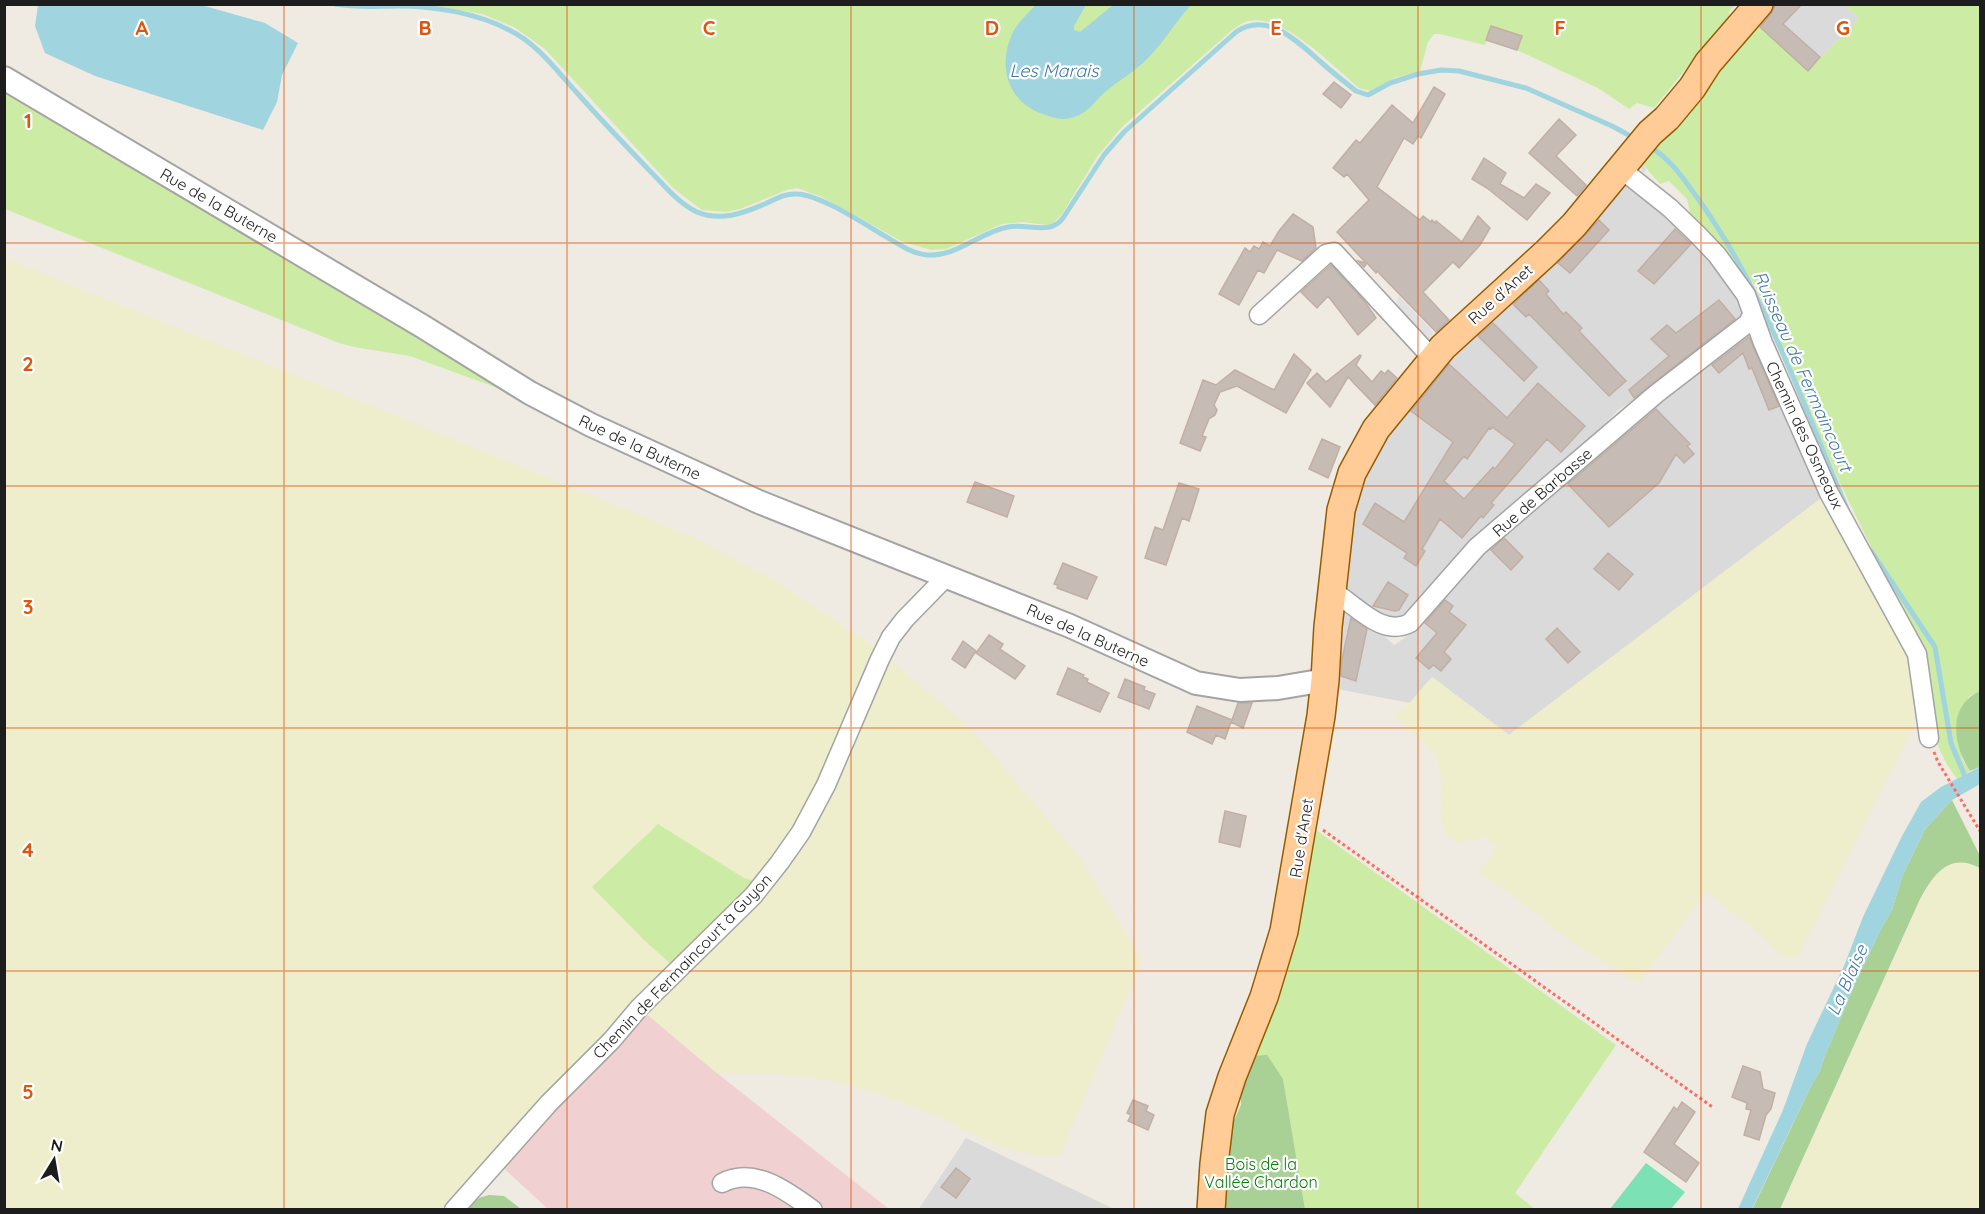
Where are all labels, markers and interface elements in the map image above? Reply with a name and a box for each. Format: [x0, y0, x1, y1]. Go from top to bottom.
text: A [136, 15, 149, 40]
text: B [418, 15, 432, 40]
text: C [703, 15, 716, 40]
text: D [985, 15, 999, 40]
text: E [1270, 15, 1282, 40]
text: F [1554, 15, 1566, 40]
text: G [1836, 15, 1850, 40]
water label: Les Marais [1010, 59, 1100, 82]
text: 1 [24, 108, 32, 133]
street label: Rue de la Buterne [157, 163, 281, 247]
street label: Rue d'Anet [1464, 260, 1536, 328]
water label: Ruisseau de Fermaincourt [1748, 267, 1858, 477]
text: 2 [22, 351, 34, 376]
street label: Chemin des Osmeaux [1762, 358, 1848, 512]
street label: Rue de la Buterne [576, 410, 704, 484]
street label: Rue de Barbasse [1488, 443, 1596, 541]
text: 3 [23, 594, 33, 619]
street label: Rue de la Buterne [1024, 599, 1152, 671]
street label: Rue d'Anet [1285, 797, 1317, 879]
text: 4 [22, 837, 34, 862]
street label: Chemin de Fermaincourt à Guyon [588, 869, 776, 1063]
water label: La Blaise [1821, 941, 1873, 1019]
text: 5 [22, 1079, 34, 1104]
north arrow [24, 1130, 84, 1190]
text: N [49, 1134, 65, 1156]
park label: Bois de la Vallée Chardon [1204, 1154, 1318, 1192]

